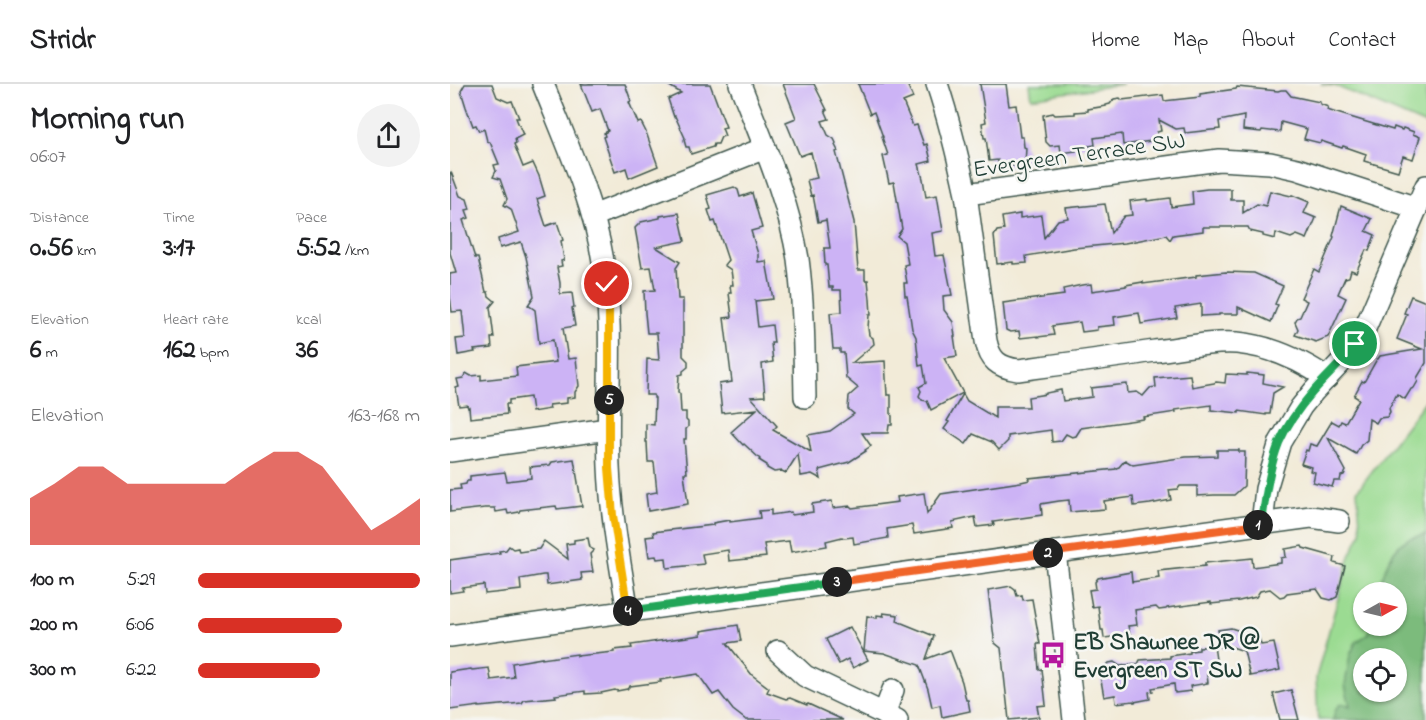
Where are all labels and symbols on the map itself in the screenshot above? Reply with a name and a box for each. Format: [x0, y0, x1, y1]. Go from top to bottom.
street label: Evergreen Terrace SW [971, 124, 1188, 189]
pin [581, 258, 632, 309]
pin [1329, 318, 1380, 369]
pin: 5 [594, 385, 624, 415]
pin: 1 [1243, 510, 1273, 540]
pin: 2 [1033, 538, 1063, 568]
pin: 3 [822, 567, 852, 597]
north arrow [1353, 582, 1407, 636]
pin: 4 [613, 596, 643, 626]
place label: EB Shawnee DR @ Evergreen ST SW [1073, 626, 1260, 690]
bus stop icon: EB Shawnee DR @ Evergreen ST SW [1038, 640, 1068, 670]

